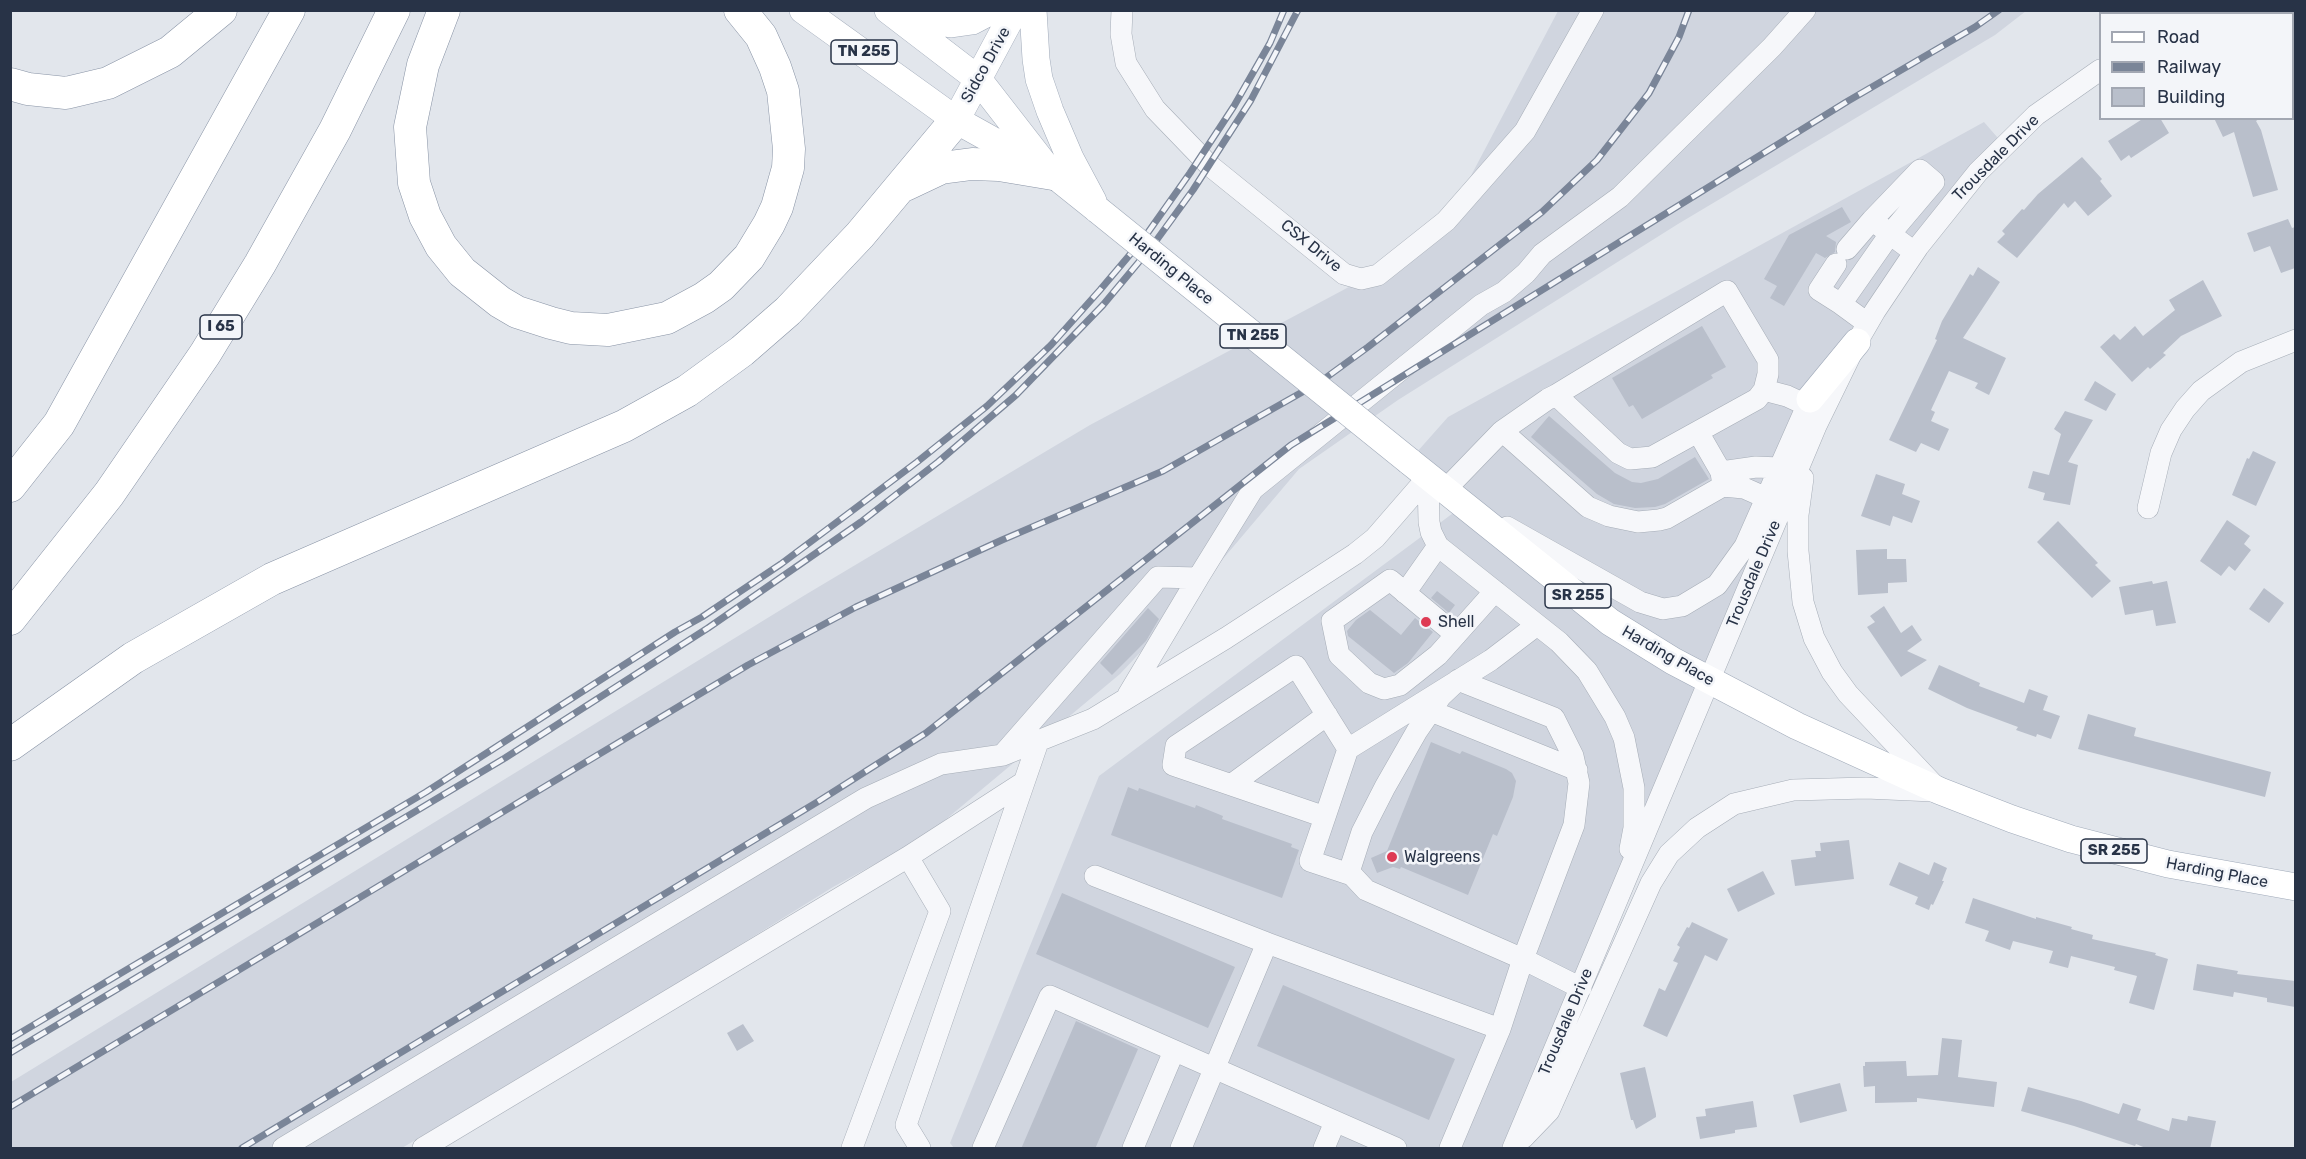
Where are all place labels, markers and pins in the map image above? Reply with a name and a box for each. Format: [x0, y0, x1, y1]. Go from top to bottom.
place label: Shell [1438, 612, 1474, 632]
marker: Shell [1419, 615, 1433, 629]
place label: Walgreens [1404, 847, 1480, 867]
marker: Walgreens [1385, 850, 1399, 864]

